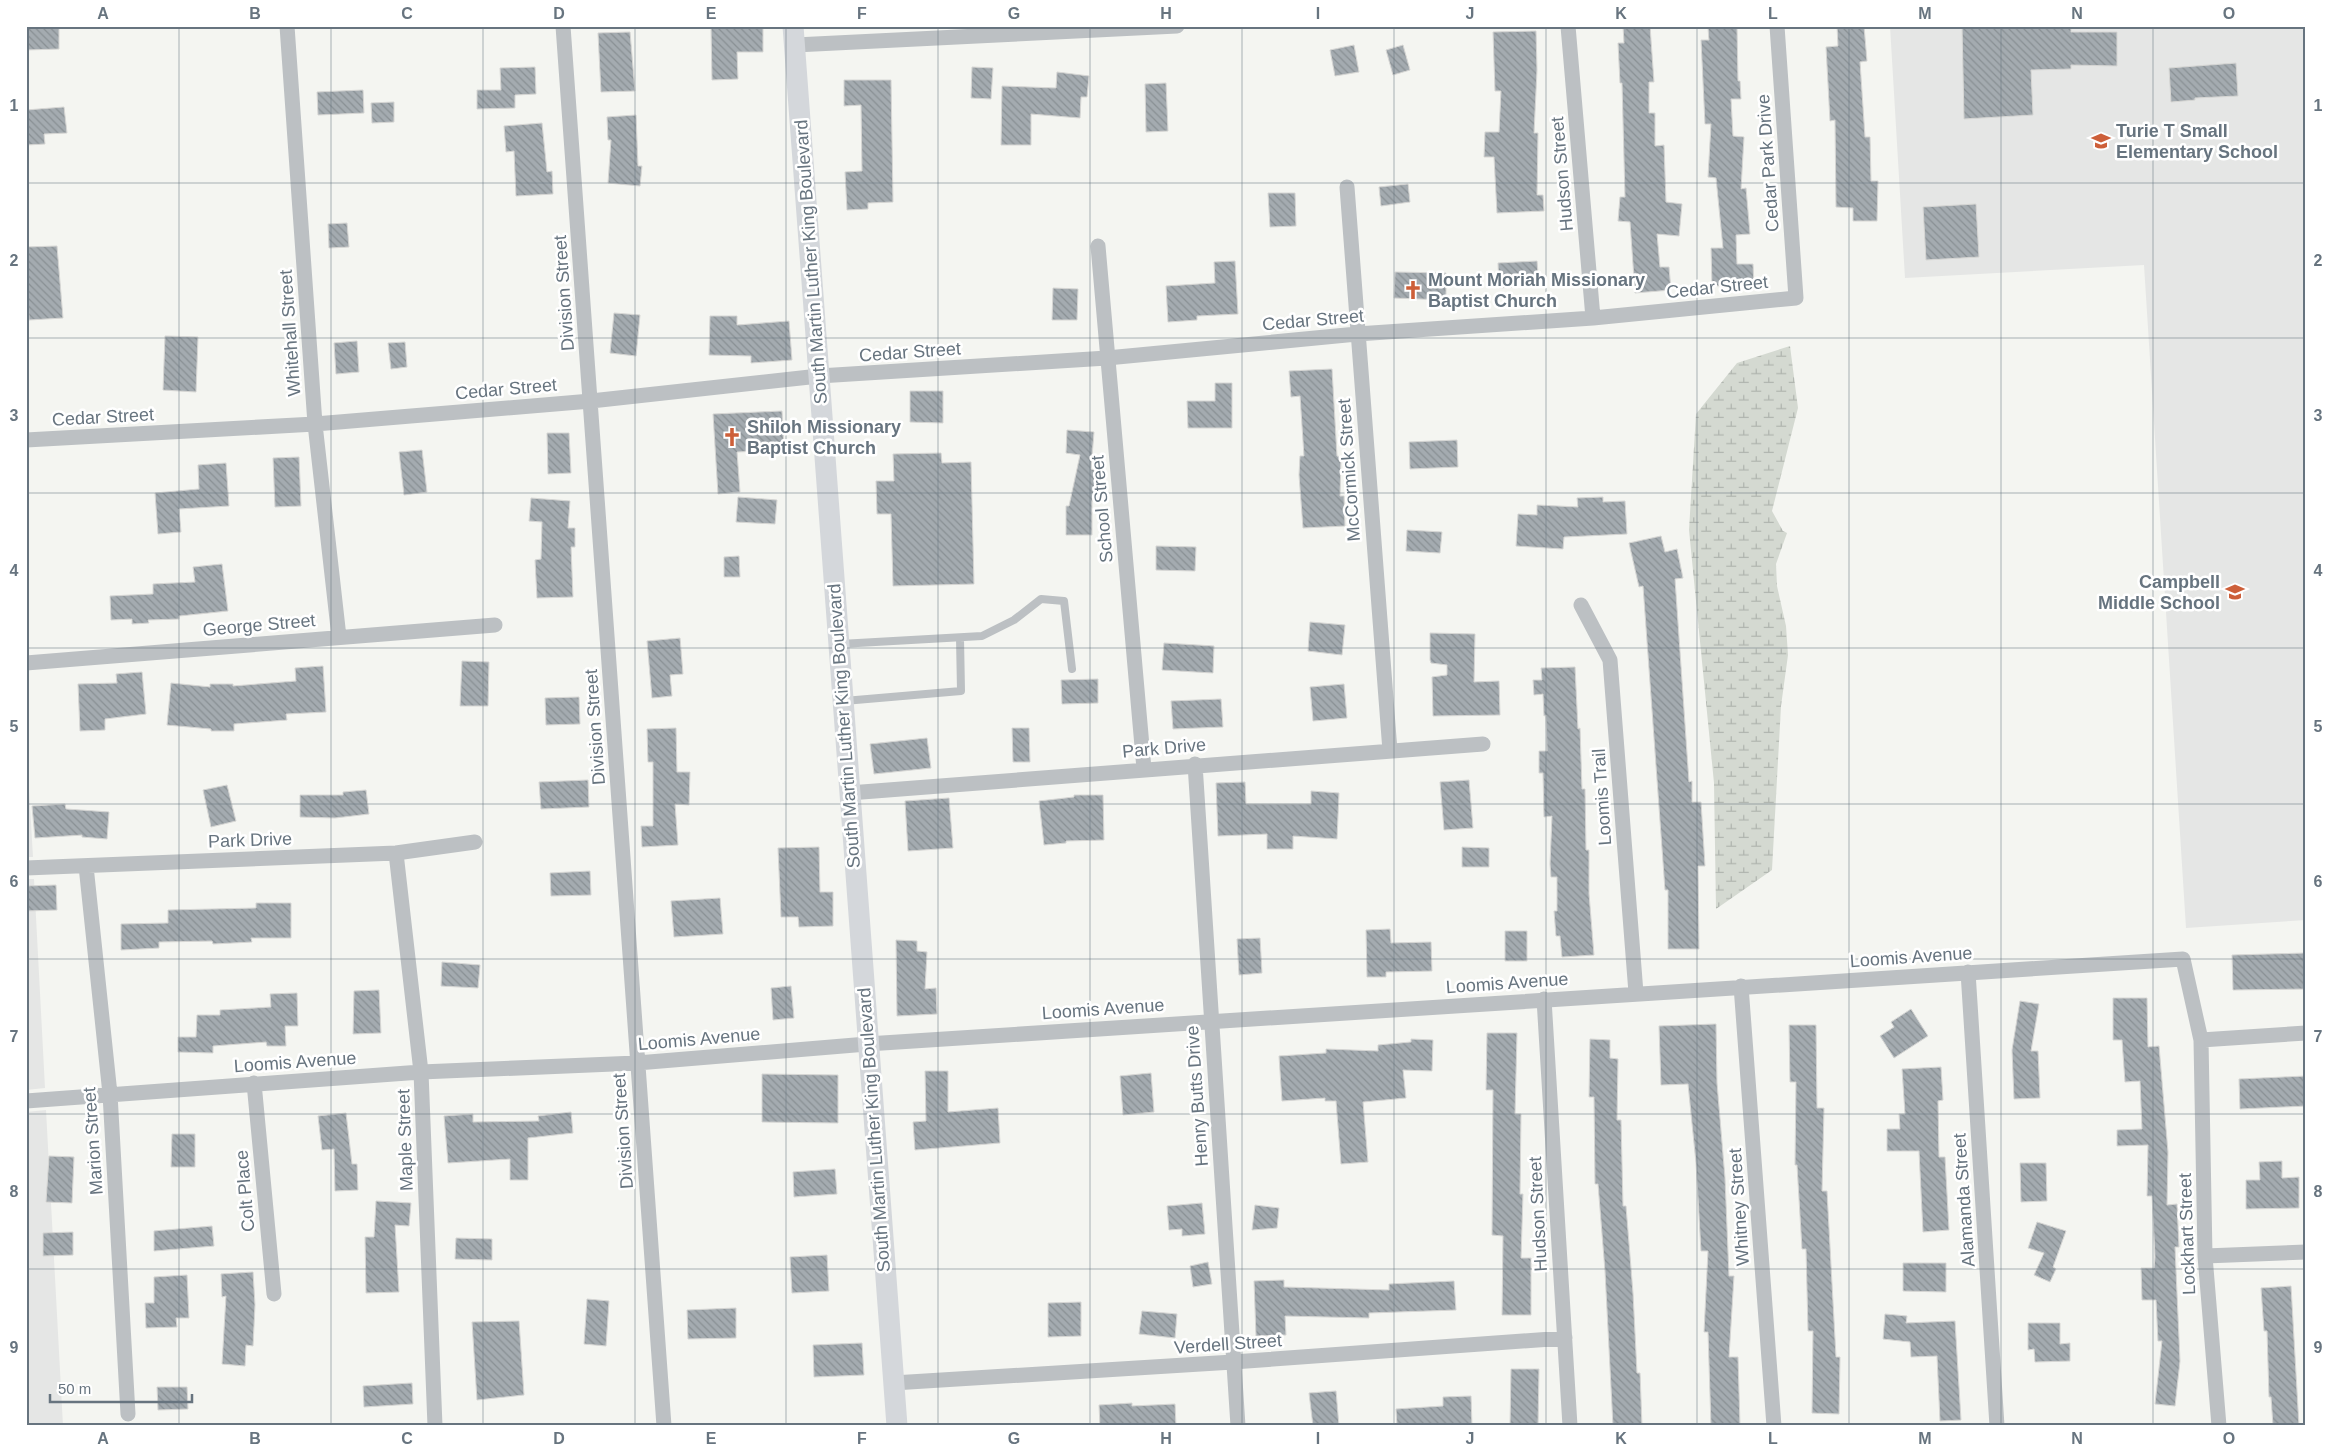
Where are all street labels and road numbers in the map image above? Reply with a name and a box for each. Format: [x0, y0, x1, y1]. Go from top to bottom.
street label: Cedar Park Drive [1753, 93, 1783, 233]
street label: Hudson Street [1547, 116, 1577, 232]
street label: South Martin Luther King Boulevard [791, 119, 831, 405]
street label: Division Street [550, 234, 578, 352]
street label: Whitehall Street [276, 269, 304, 397]
street label: Cedar Street [1665, 272, 1769, 302]
street label: Cedar Street [1261, 306, 1365, 334]
street label: Cedar Street [858, 338, 962, 366]
street label: Cedar Street [454, 375, 558, 403]
street label: McCormick Street [1334, 398, 1364, 542]
street label: Cedar Street [52, 404, 154, 430]
street label: School Street [1087, 454, 1117, 564]
street label: South Martin Luther King Boulevard [824, 583, 864, 869]
street label: George Street [202, 610, 316, 640]
street label: Division Street [581, 668, 609, 786]
street label: Park Drive [1121, 734, 1207, 762]
street label: Loomis Trail [1589, 748, 1615, 846]
street label: Park Drive [208, 829, 292, 851]
street label: Loomis Avenue [1849, 943, 1973, 971]
street label: Loomis Avenue [1445, 969, 1569, 997]
street label: South Martin Luther King Boulevard [854, 987, 894, 1273]
street label: Loomis Avenue [1041, 995, 1165, 1023]
street label: Loomis Avenue [637, 1024, 761, 1054]
street label: Henry Butts Drive [1182, 1025, 1212, 1167]
street label: Loomis Avenue [233, 1048, 357, 1076]
street label: Division Street [609, 1072, 637, 1190]
street label: Marion Street [79, 1086, 107, 1196]
street label: Maple Street [393, 1089, 417, 1191]
street label: Alamanda Street [1949, 1132, 1979, 1268]
street label: Whitney Street [1725, 1147, 1753, 1267]
street label: Colt Place [231, 1149, 259, 1233]
street label: Hudson Street [1525, 1156, 1551, 1272]
street label: Lockhart Street [2175, 1173, 2199, 1295]
street label: Verdell Street [1173, 1330, 1283, 1358]

